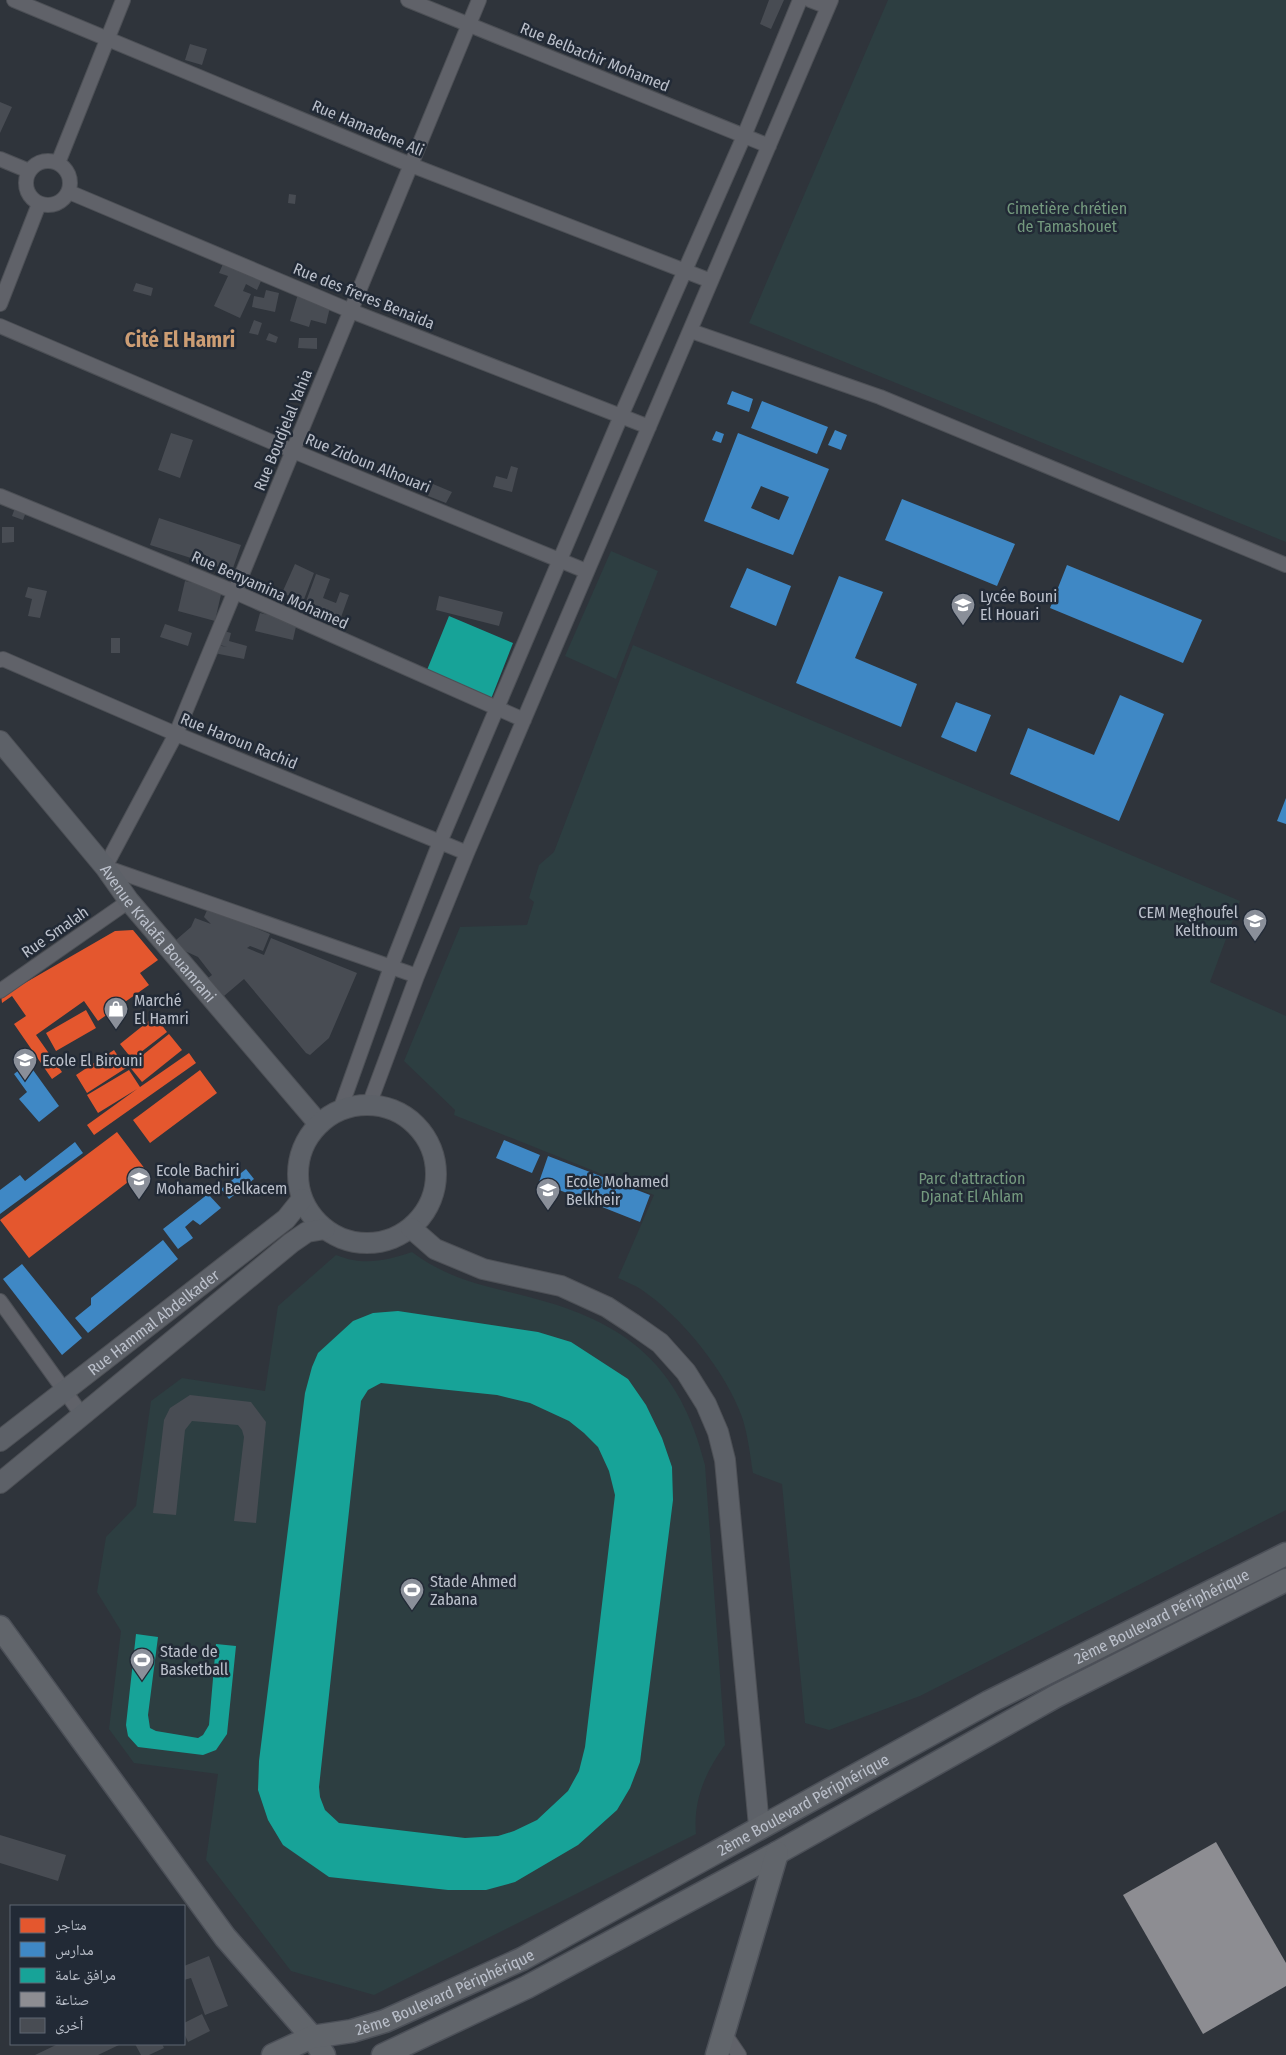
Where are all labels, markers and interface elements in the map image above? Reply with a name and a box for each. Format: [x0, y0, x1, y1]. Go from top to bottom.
street label: Rue Belbachir Mohamed [518, 18, 672, 96]
street label: Rue Hamadene Ali [309, 96, 427, 160]
park label: Cimetière chrétien de Tamashouet [1007, 199, 1127, 236]
street label: Rue des freres Benaida [291, 259, 438, 333]
district label: Cité El Hamri [125, 327, 235, 353]
street label: Rue Boudjelal Yahia [250, 366, 316, 494]
street label: Rue Zidoun Alhouari [303, 429, 433, 497]
street label: Rue Benyamina Mohamed [189, 547, 351, 633]
place label: Lycée Bouni El Houari [980, 587, 1057, 624]
school or university icon: Lycée Bouni El Houari [950, 592, 976, 626]
street label: Rue Haroun Rachid [178, 709, 300, 773]
street label: Avenue Kralafa Bouamrani [97, 861, 220, 1006]
street label: Rue Smalah [18, 902, 92, 962]
place label: CEM Meghoufel Kelthoum [1138, 903, 1238, 940]
school or university icon: CEM Meghoufel Kelthoum [1242, 908, 1268, 942]
place label: Marché El Hamri [134, 991, 189, 1028]
shop icon: Marché El Hamri [103, 996, 129, 1030]
school or university icon: Ecole El Birouni [12, 1047, 38, 1081]
place label: Ecole El Birouni [42, 1051, 143, 1070]
place label: Ecole Bachiri Mohamed Belkacem [156, 1161, 287, 1198]
school or university icon: Ecole Bachiri Mohamed Belkacem [126, 1166, 152, 1200]
park label: Parc d'attraction Djanat El Ahlam [919, 1169, 1025, 1206]
place label: Ecole Mohamed Belkheir [566, 1172, 669, 1209]
school or university icon: Ecole Mohamed Belkheir [535, 1177, 561, 1211]
street label: Rue Hammal Abdelkader [84, 1265, 223, 1379]
street label: 2ème Boulevard Périphérique [1071, 1564, 1252, 1668]
place label: Stade Ahmed Zabana [430, 1572, 517, 1609]
sports icon: Stade Ahmed Zabana [399, 1577, 425, 1611]
place label: Stade de Basketball [160, 1642, 228, 1679]
sports icon: Stade de Basketball [129, 1647, 155, 1681]
street label: 2ème Boulevard Périphérique [714, 1749, 892, 1859]
legend [10, 1905, 185, 2045]
text: متاجر [54, 1916, 87, 1934]
text: مدارس [55, 1941, 94, 1960]
street label: 2ème Boulevard Périphérique [353, 1945, 537, 2039]
text: مرافق عامة [55, 1966, 116, 1985]
text: صناعة [55, 1991, 89, 2009]
text: أخرى [55, 2016, 84, 2035]

